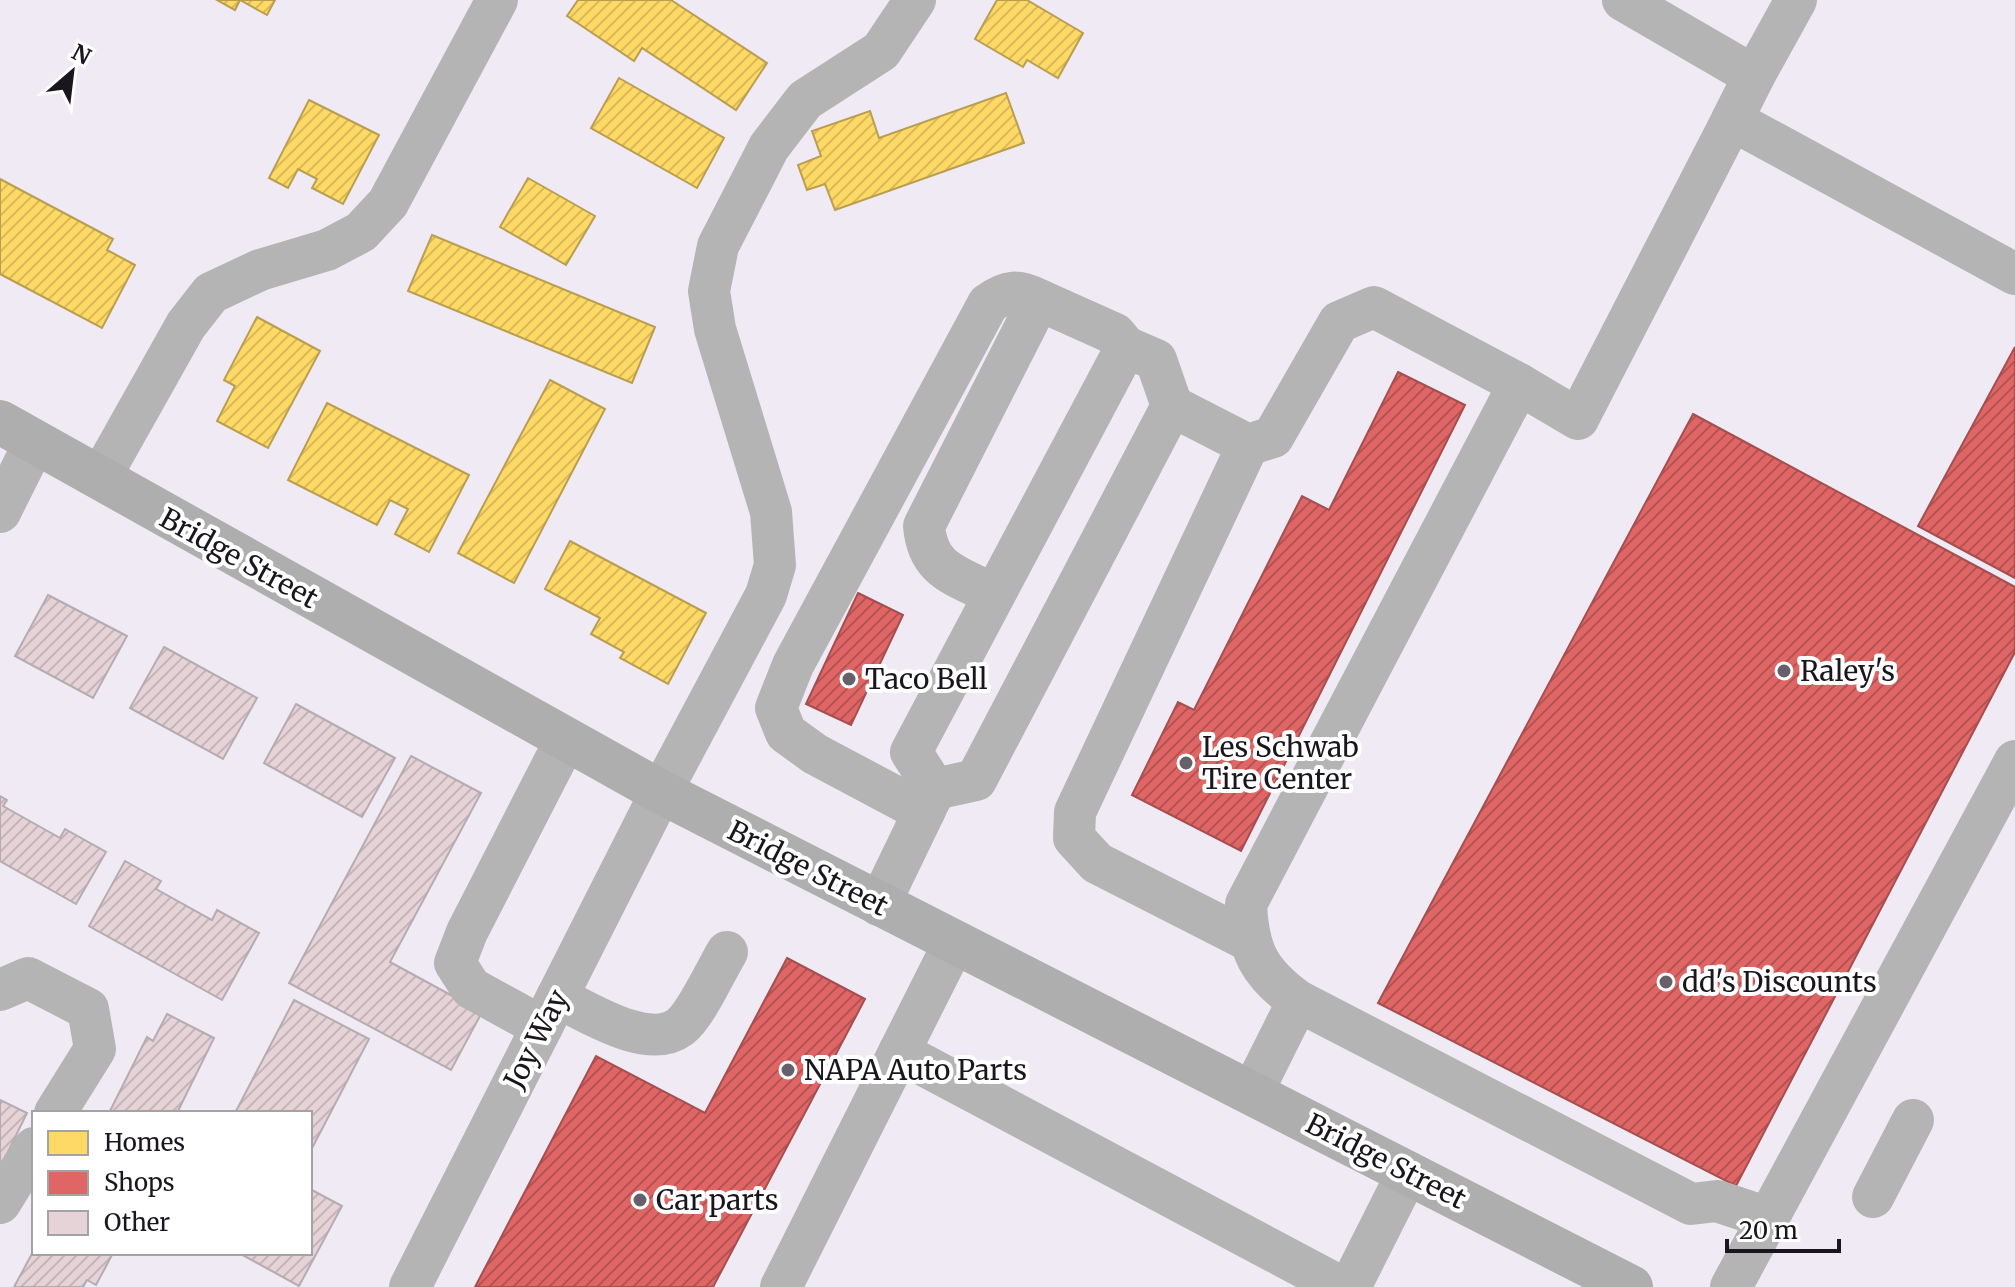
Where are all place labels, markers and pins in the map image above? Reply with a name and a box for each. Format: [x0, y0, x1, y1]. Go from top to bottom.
place label: Raley's [1800, 653, 1895, 689]
place label: Taco Bell [865, 661, 988, 697]
marker: Raley's [1775, 662, 1793, 680]
marker: Taco Bell [840, 670, 858, 688]
place label: Les Schwab Tire Center [1202, 729, 1359, 797]
marker: Les Schwab Tire Center [1177, 754, 1195, 772]
place label: dd's Discounts [1682, 964, 1877, 1000]
marker: dd's Discounts [1657, 973, 1675, 991]
place label: NAPA Auto Parts [804, 1052, 1027, 1088]
marker: NAPA Auto Parts [779, 1061, 797, 1079]
place label: Car parts [656, 1182, 779, 1218]
marker: Car parts [631, 1191, 649, 1209]

